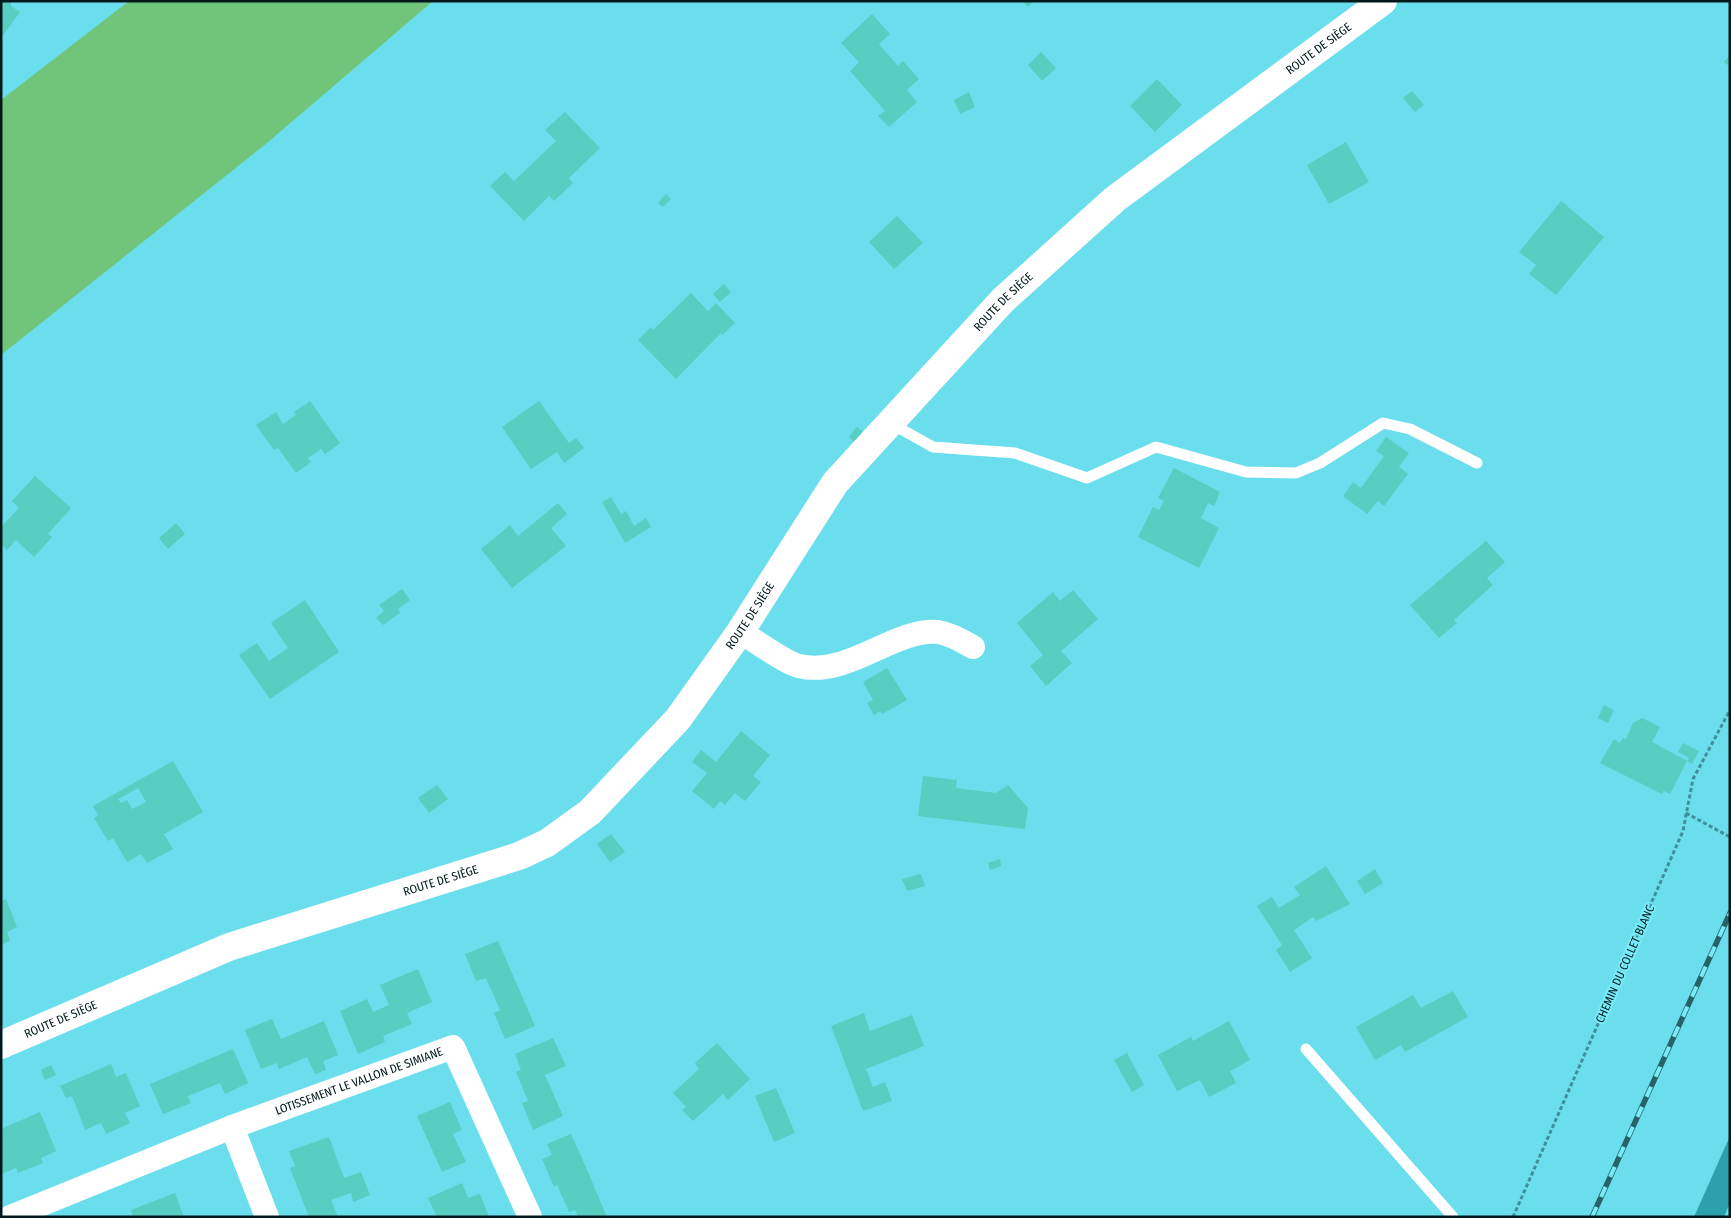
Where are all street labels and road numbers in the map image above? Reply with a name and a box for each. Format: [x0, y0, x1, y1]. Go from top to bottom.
street label: ROUTE DE SIÈGE [1283, 20, 1354, 77]
street label: ROUTE DE SIÈGE [971, 269, 1036, 334]
street label: ROUTE DE SIÈGE [723, 579, 777, 652]
street label: ROUTE DE SIÈGE [402, 862, 480, 899]
street label: CHEMIN DU COLLET BLANC [1593, 903, 1657, 1025]
street label: ROUTE DE SIÈGE [22, 997, 99, 1041]
street label: LOTISSEMENT LE VALLON DE SIMIANE [273, 1044, 445, 1118]

